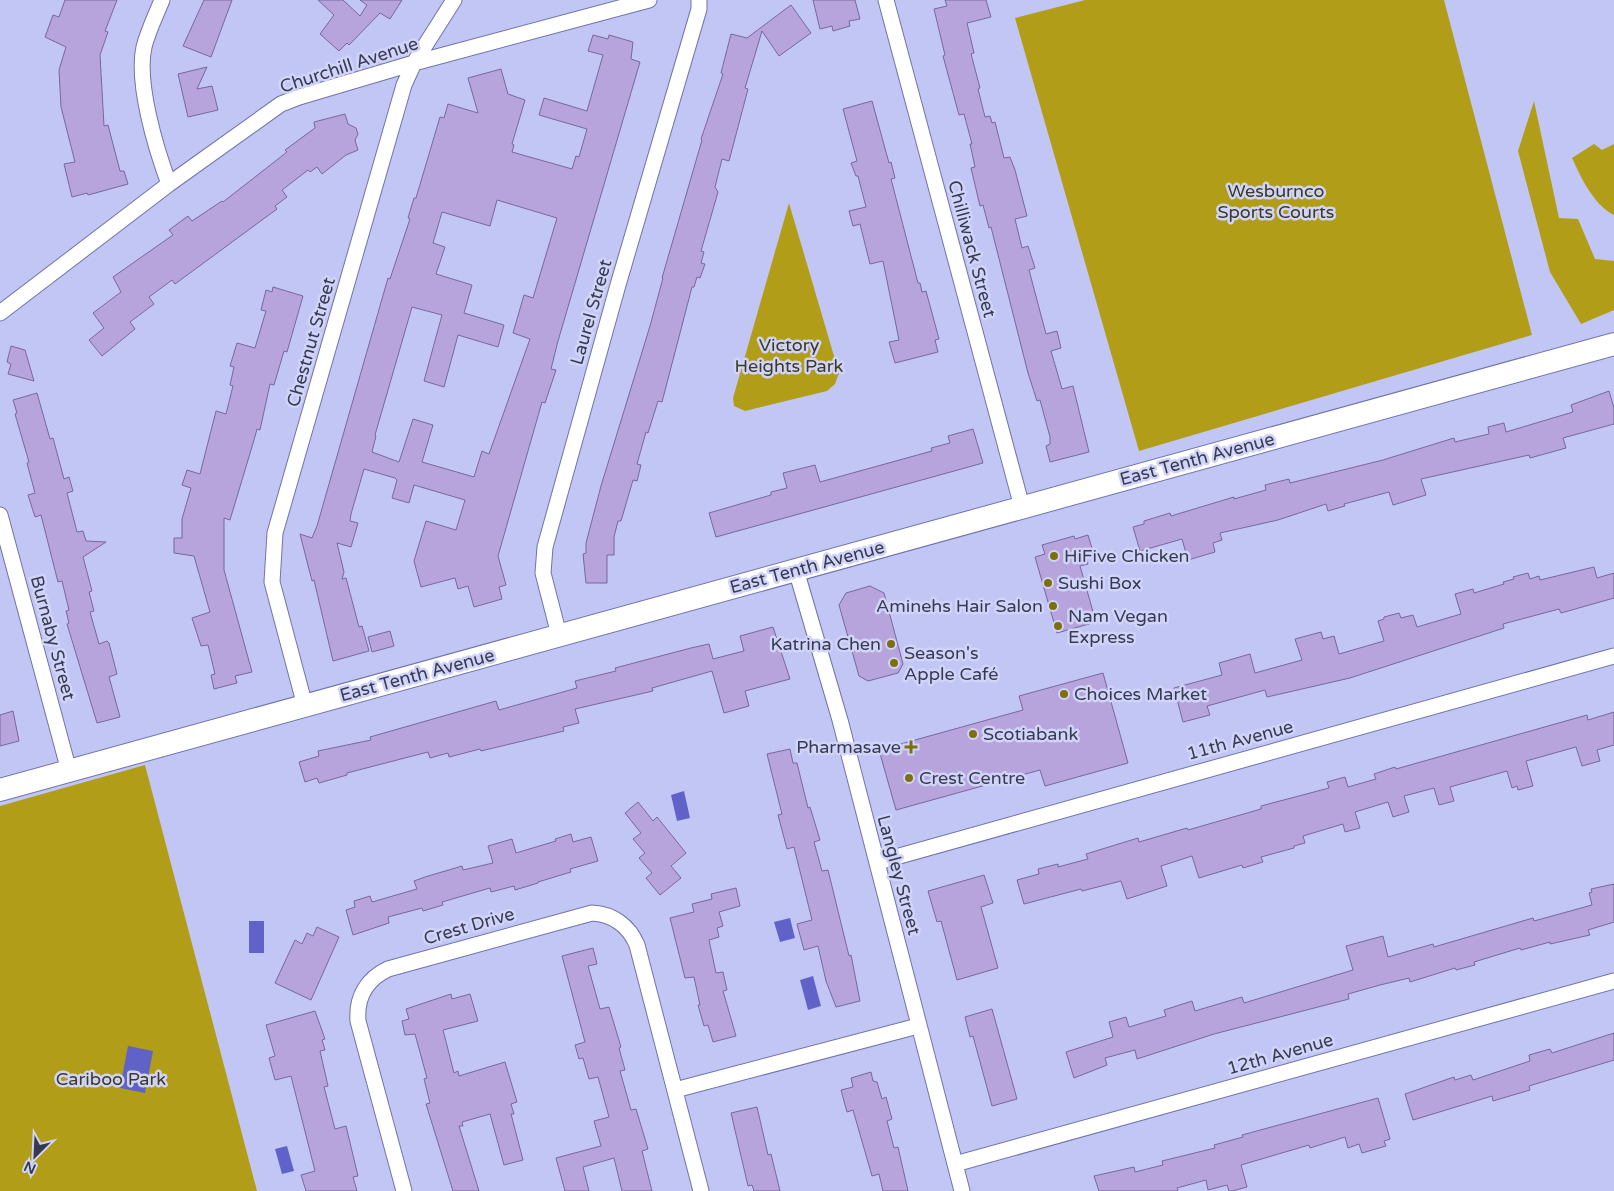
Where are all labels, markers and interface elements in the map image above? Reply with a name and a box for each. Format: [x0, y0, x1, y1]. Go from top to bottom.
street label: Churchill Avenue [277, 32, 421, 98]
street label: Chilliwack Street [943, 178, 1001, 320]
park label: Wesburnco Sports Courts [1218, 180, 1334, 223]
street label: Laurel Street [565, 257, 617, 367]
street label: Chestnut Street [282, 274, 340, 409]
park label: Victory Heights Park [735, 334, 844, 377]
street label: East Tenth Avenue [1117, 428, 1277, 490]
street label: East Tenth Avenue [727, 536, 887, 598]
place label: HiFive Chicken [1064, 545, 1190, 567]
marker: HiFive Chicken [1048, 550, 1060, 562]
place label: Sushi Box [1058, 572, 1141, 594]
street label: Burnaby Street [26, 573, 80, 703]
marker: Sushi Box [1042, 577, 1054, 589]
place label: Aminehs Hair Salon [876, 595, 1043, 617]
marker: Aminehs Hair Salon [1047, 600, 1059, 612]
place label: Nam Vegan Express [1068, 605, 1168, 648]
marker: Nam Vegan Express [1052, 620, 1064, 632]
place label: Katrina Chen [770, 633, 881, 655]
marker: Katrina Chen [885, 638, 897, 650]
place label: Season's Apple Café [904, 642, 998, 685]
street label: East Tenth Avenue [337, 644, 497, 706]
marker: Season's Apple Café [888, 657, 900, 669]
place label: Choices Market [1074, 683, 1207, 705]
marker: Choices Market [1058, 688, 1070, 700]
street label: 11th Avenue [1184, 715, 1296, 765]
place label: Scotiabank [983, 723, 1078, 745]
marker: Scotiabank [967, 728, 979, 740]
place label: Pharmasave [796, 736, 901, 758]
marker: Pharmasave [905, 741, 917, 753]
place label: Crest Centre [919, 767, 1025, 789]
marker: Crest Centre [903, 772, 915, 784]
street label: Langley Street [872, 813, 926, 937]
street label: Crest Drive [421, 903, 517, 949]
street label: 12th Avenue [1224, 1028, 1336, 1080]
park label: Cariboo Park [56, 1068, 166, 1090]
north arrow [10, 1131, 60, 1181]
text: N [21, 1157, 39, 1177]

